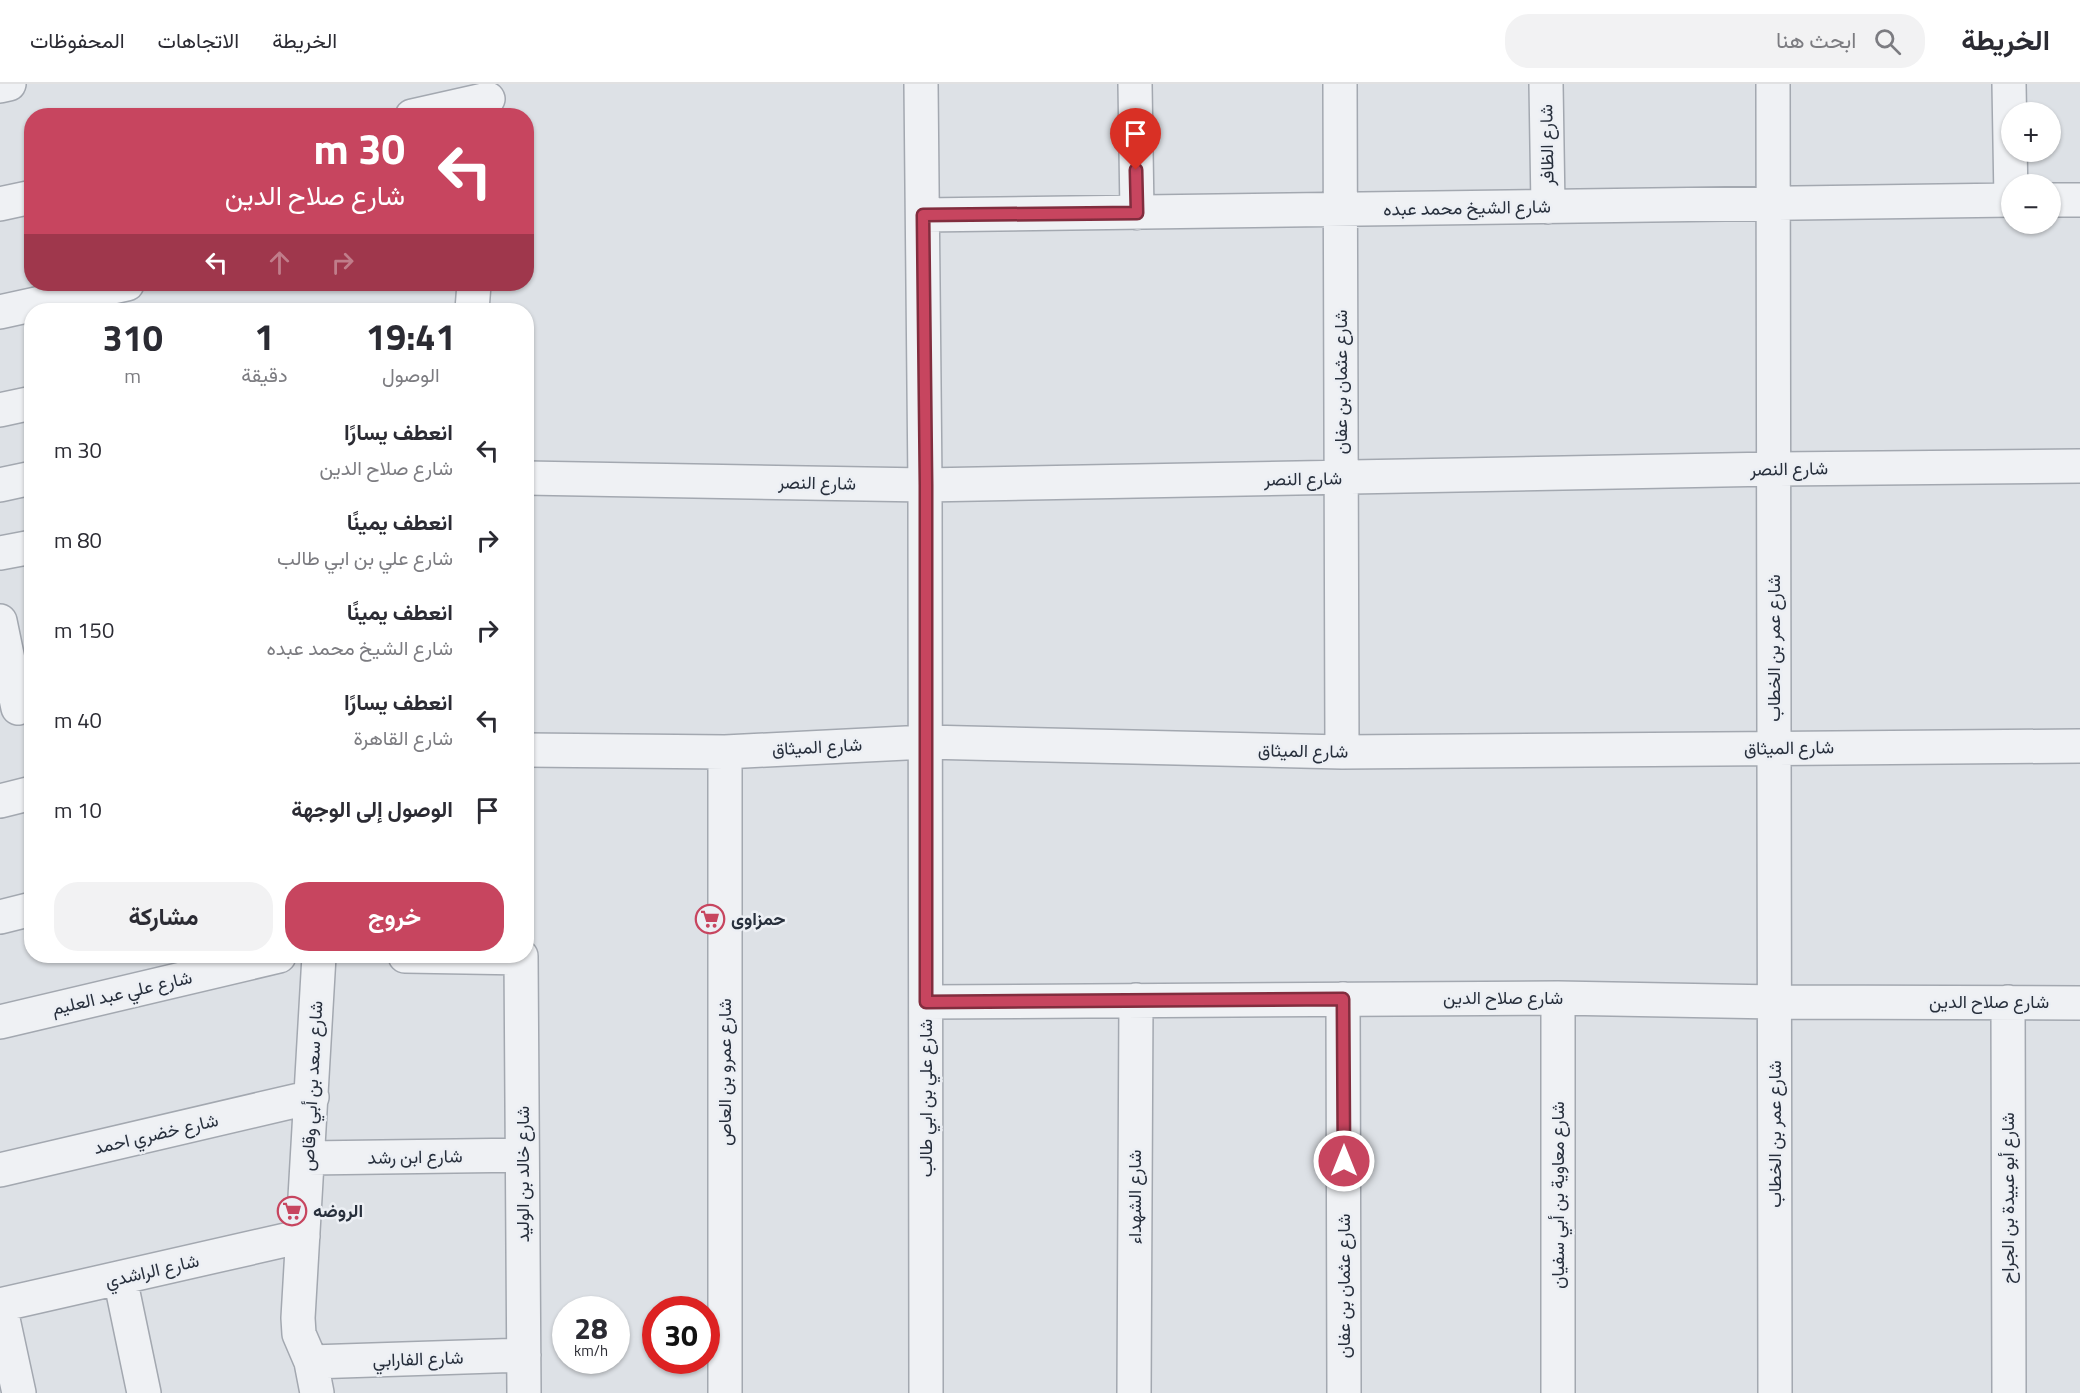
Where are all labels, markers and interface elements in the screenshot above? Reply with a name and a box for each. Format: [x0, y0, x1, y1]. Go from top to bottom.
search box [1505, 14, 1925, 68]
text: الخريطة [1961, 18, 2050, 61]
text: ابحث هنا [1776, 23, 1856, 57]
text: المحفوظات [30, 24, 125, 56]
text: الاتجاهات [158, 24, 239, 56]
text: الخريطة [272, 24, 337, 56]
icon: search [1871, 25, 1904, 58]
map controls [2001, 102, 2061, 234]
button: + [2001, 102, 2061, 162]
street label: شارع الظافر [1532, 104, 1561, 187]
pin [1110, 108, 1161, 170]
text: 30 m [313, 116, 405, 180]
icon: arrive [1119, 117, 1152, 150]
icon: left [426, 132, 504, 210]
text: شارع صلاح الدين [225, 174, 405, 215]
button: − [2001, 174, 2061, 234]
street label: شارع الشيخ محمد عبده [1383, 193, 1551, 222]
icon: left [200, 246, 233, 279]
icon: ahead [263, 246, 296, 279]
icon: right [326, 246, 359, 279]
text: 1 [254, 309, 274, 364]
text: 19:41 [366, 309, 456, 364]
text: 310 [102, 310, 163, 365]
street label: شارع عثمان بن عفان [1327, 310, 1354, 454]
text: دقيقة [241, 359, 287, 390]
text: الوصول [382, 359, 440, 390]
text: m [124, 360, 141, 391]
text: انعطف يسارًا [344, 415, 453, 449]
text: 30 m [54, 433, 102, 467]
icon: left [471, 434, 504, 467]
text: شارع صلاح الدين [319, 452, 453, 483]
street label: شارع النصر [1749, 454, 1828, 483]
street label: شارع النصر [1263, 464, 1342, 493]
street label: شارع النصر [777, 468, 856, 497]
text: انعطف يمينًا [347, 505, 453, 539]
text: 80 m [54, 523, 102, 557]
icon: right [471, 524, 504, 557]
text: شارع علي بن ابي طالب [277, 542, 453, 573]
street label: شارع عمر بن الخطاب [1760, 574, 1787, 722]
text: انعطف يمينًا [347, 595, 453, 629]
text: 150 m [54, 613, 114, 647]
icon: right [471, 614, 504, 647]
text: شارع الشيخ محمد عبده [266, 632, 453, 663]
text: انعطف يسارًا [344, 685, 453, 719]
text: 40 m [54, 703, 102, 737]
icon: left [471, 704, 504, 737]
text: شارع القاهرة [353, 722, 453, 753]
street label: شارع الميثاق [771, 731, 863, 762]
street label: شارع الميثاق [1744, 733, 1834, 762]
street label: شارع الميثاق [1258, 736, 1348, 765]
text: الوصول إلى الوجهة [291, 792, 453, 826]
text: 10 m [54, 793, 102, 827]
icon: arrive [471, 794, 504, 827]
button: مشاركة [54, 882, 273, 951]
button: خروج [285, 882, 504, 951]
supermarket icon: حمزاوى [694, 903, 726, 935]
place label: حمزاوى [731, 905, 785, 932]
street label: شارع علي عبد العليم [49, 963, 195, 1024]
street label: شارع صلاح الدين [1443, 984, 1563, 1011]
street label: شارع صلاح الدين [1929, 988, 2049, 1015]
street label: شارع عمرو بن العاص [711, 998, 738, 1146]
street label: شارع سعد بن أبي وقاص [294, 1000, 331, 1172]
street label: شارع علي بن ابي طالب [912, 1019, 941, 1177]
street label: شارع عمر بن الخطاب [1761, 1060, 1788, 1208]
street label: شارع معاوية بن أبي سفيان [1544, 1101, 1573, 1289]
street label: شارع خضري احمد [91, 1106, 221, 1163]
street label: شارع خالد بن الوليد [509, 1106, 536, 1242]
street label: شارع أبو عبيدة بن الجراح [1994, 1112, 2021, 1284]
position arrow [1312, 1129, 1376, 1193]
street label: شارع ابن رشد [367, 1142, 463, 1171]
street label: شارع الشهداء [1121, 1150, 1148, 1244]
supermarket icon: الروضه [276, 1195, 308, 1227]
place label: الروضه [313, 1197, 363, 1224]
street label: شارع عثمان بن عفان [1330, 1214, 1357, 1358]
street label: شارع الراشدي [102, 1247, 202, 1296]
speed limit sign: 30 [642, 1296, 720, 1374]
text: 28 [574, 1305, 608, 1351]
text: km/h [574, 1339, 608, 1362]
street label: شارع الفارابي [372, 1343, 464, 1376]

